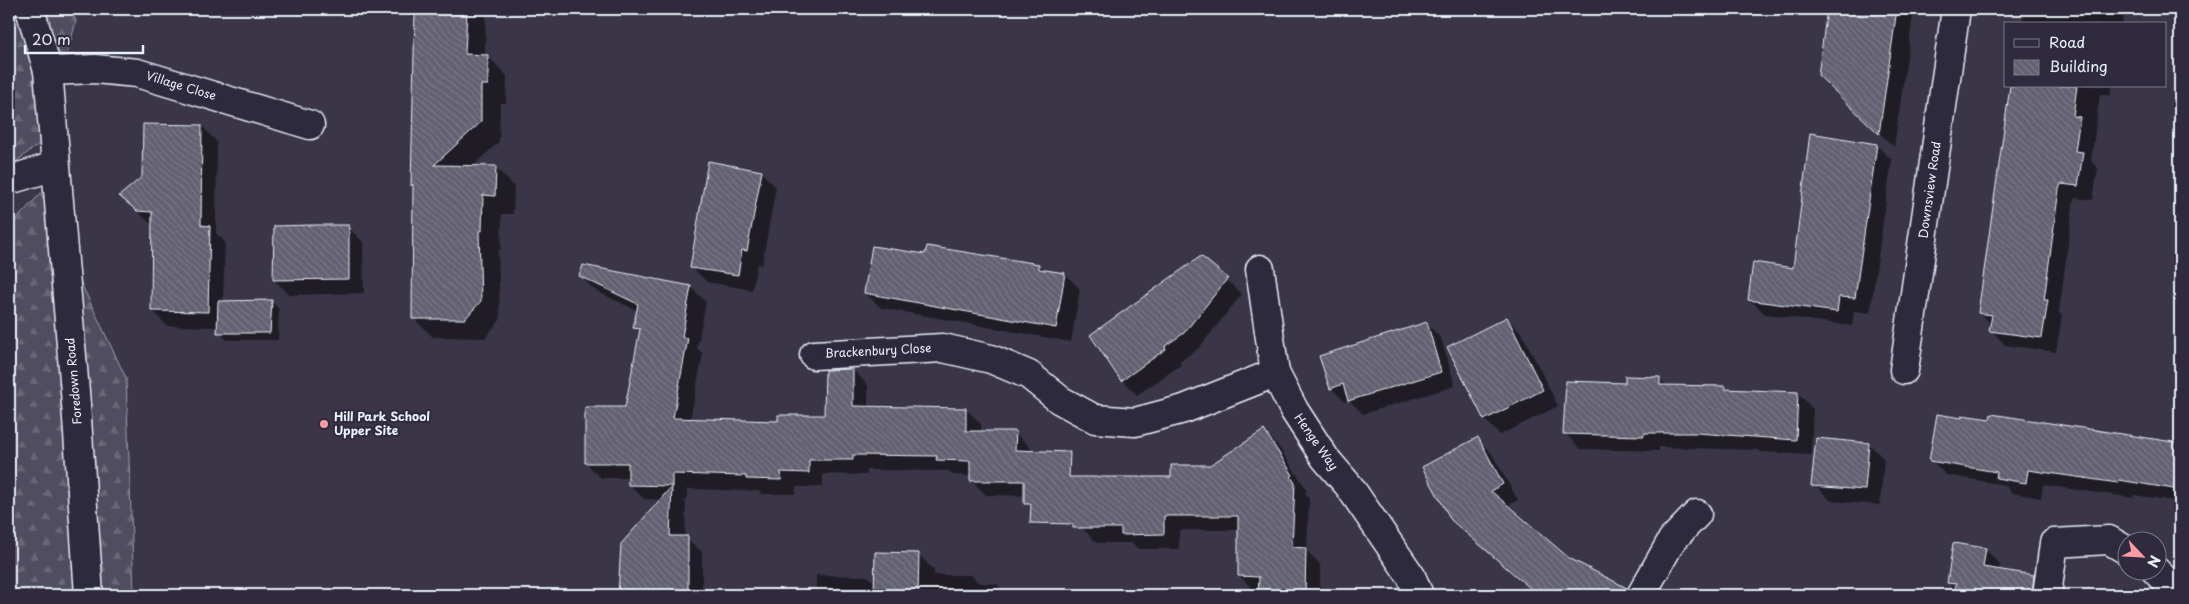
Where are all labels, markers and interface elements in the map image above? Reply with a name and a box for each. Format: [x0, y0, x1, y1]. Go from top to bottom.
scale bar [25, 22, 142, 54]
legend [2004, 22, 2166, 88]
text: 20 m [32, 27, 71, 50]
text: Road [2049, 30, 2085, 53]
text: Building [2049, 54, 2108, 77]
street label: Village Close [144, 66, 219, 104]
street label: Downsview Road [1913, 140, 1945, 240]
street label: Foredown Road [60, 337, 86, 425]
street label: Brackenbury Close [824, 338, 932, 362]
place label: Hill Park School Upper Site [334, 407, 430, 439]
street label: Henge Way [1291, 409, 1343, 474]
marker: Hill Park School Upper Site [318, 418, 330, 430]
north arrow [2116, 532, 2166, 582]
text: N [2142, 552, 2166, 571]

